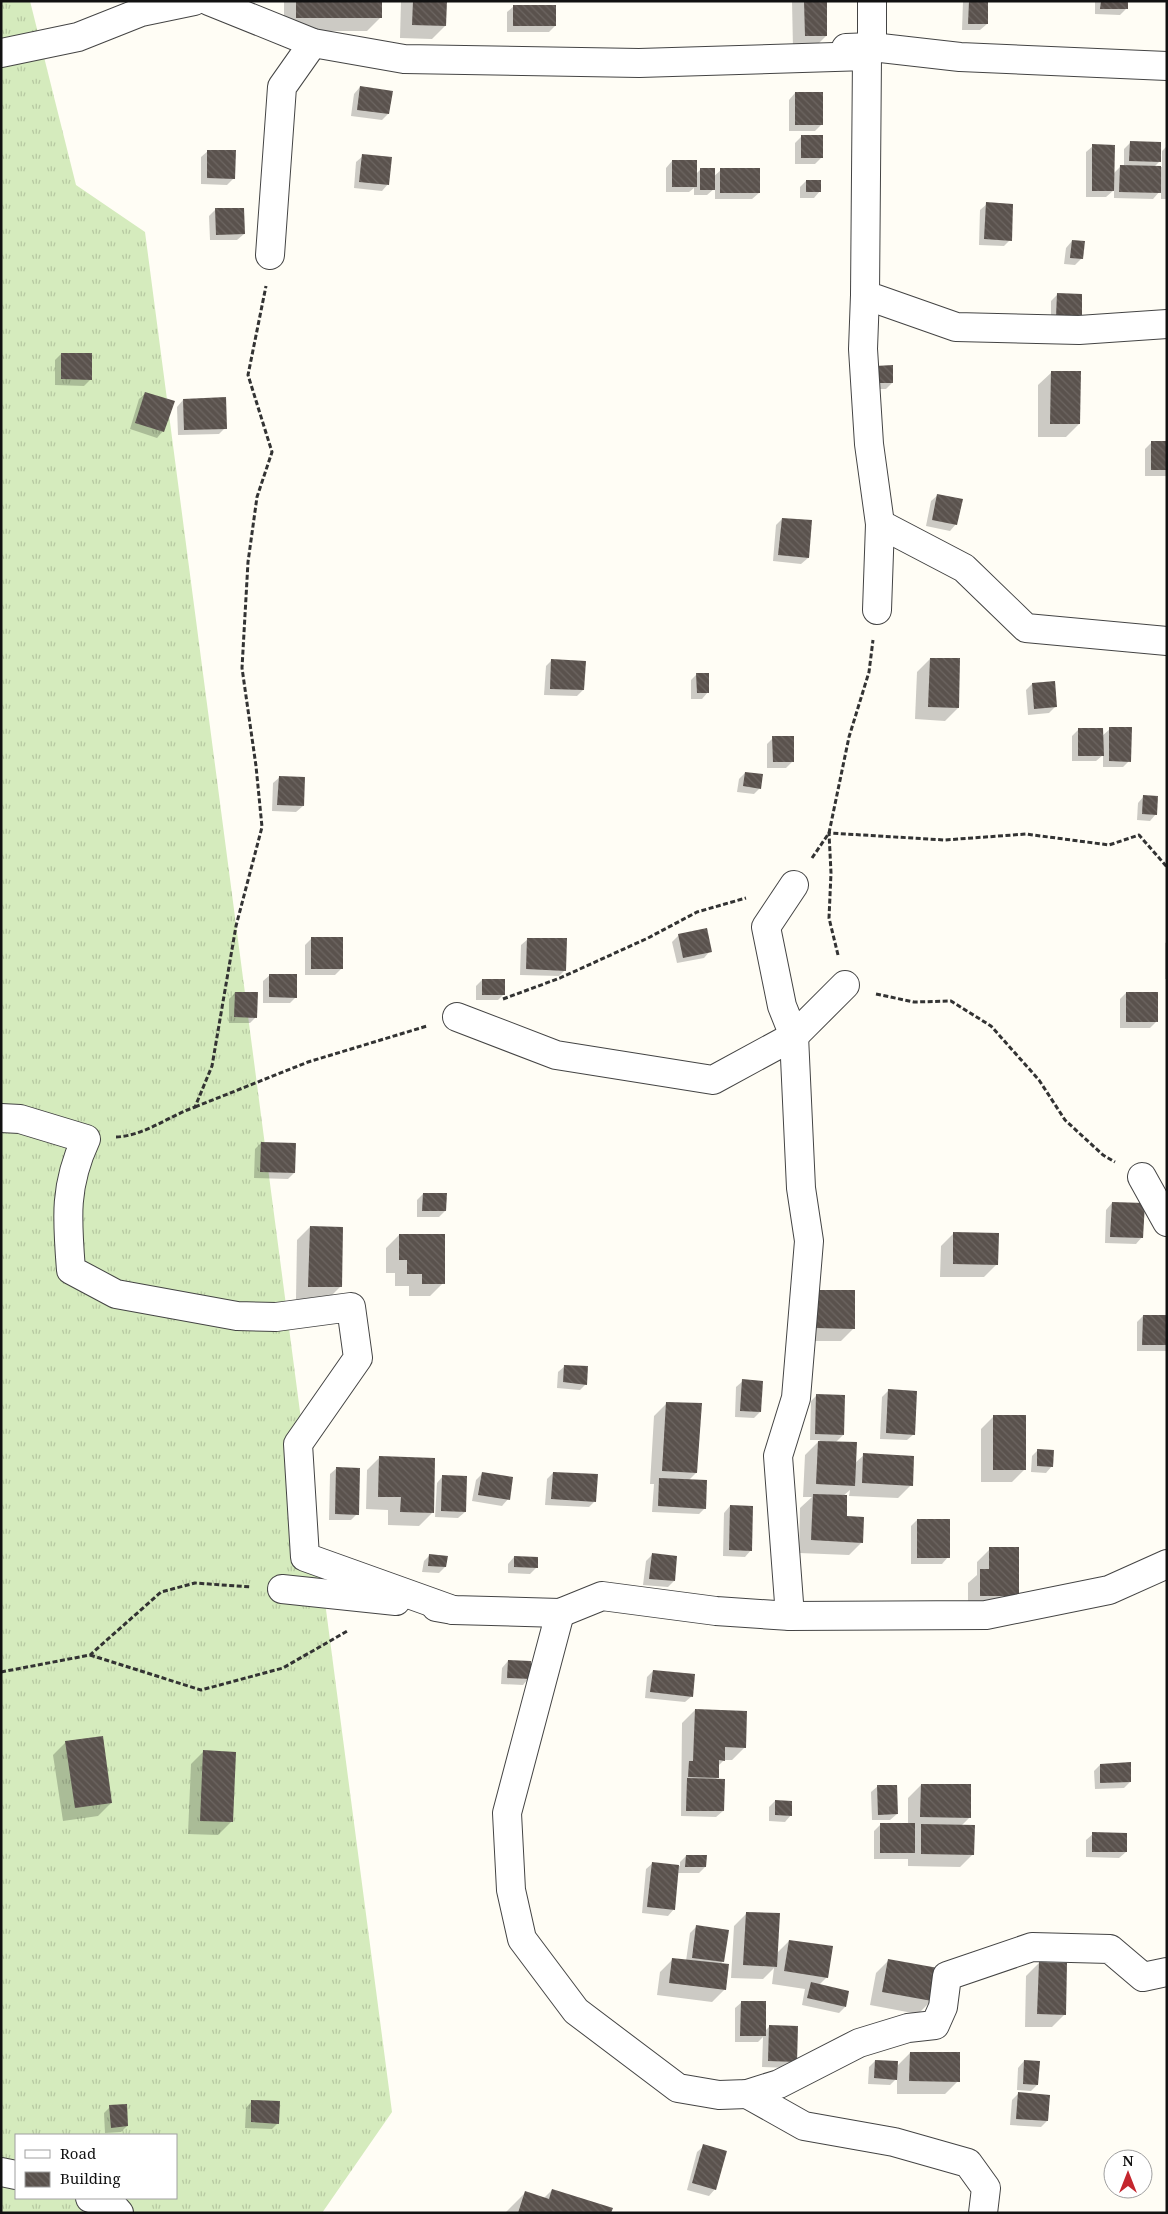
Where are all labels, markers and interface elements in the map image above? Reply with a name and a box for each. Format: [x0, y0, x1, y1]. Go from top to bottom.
legend [15, 2134, 178, 2199]
text: Road [60, 2143, 96, 2163]
north arrow [1103, 2149, 1153, 2199]
text: N [1122, 2151, 1134, 2170]
text: Building [60, 2168, 121, 2188]

